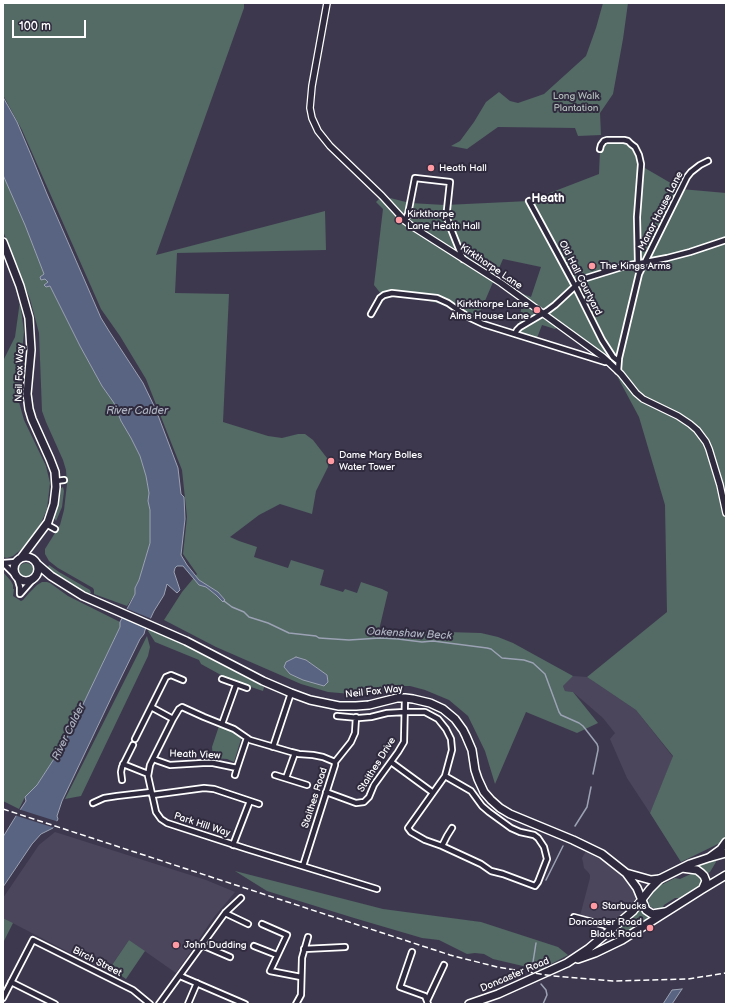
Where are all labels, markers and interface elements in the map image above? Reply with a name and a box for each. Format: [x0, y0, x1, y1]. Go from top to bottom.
scale bar [14, 12, 88, 38]
text: 100 m [19, 19, 51, 34]
park label: Long Walk Plantation [553, 90, 599, 114]
place label: Heath Hall [439, 162, 487, 174]
marker: Heath Hall [426, 163, 436, 173]
street label: Manor House Lane [636, 170, 686, 252]
district label: Heath [531, 192, 565, 206]
place label: Kirkthorpe Lane Heath Hall [407, 208, 480, 232]
marker: Kirkthorpe Lane Heath Hall [394, 215, 404, 225]
street label: Old Hall Courtyard [556, 239, 604, 317]
street label: Kirkthorpe Lane [458, 242, 524, 292]
place label: The Kings Arms [600, 260, 671, 272]
marker: The Kings Arms [587, 261, 597, 271]
place label: Kirkthorpe Lane Alms House Lane [450, 298, 529, 322]
marker: Kirkthorpe Lane Alms House Lane [532, 305, 542, 315]
street label: Neil Fox Way [13, 344, 27, 402]
water label: River Calder [106, 404, 168, 418]
place label: Dame Mary Bolles Water Tower [339, 449, 422, 472]
marker: Dame Mary Bolles Water Tower [326, 456, 336, 466]
water label: Oakenshaw Beck [366, 625, 452, 643]
street label: Neil Fox Way [345, 683, 403, 701]
water label: River Calder [50, 701, 88, 763]
street label: Staithes Drive [355, 735, 399, 795]
street label: Heath View [169, 748, 221, 762]
street label: Staithes Road [300, 766, 330, 830]
street label: Park Hill Way [172, 810, 232, 840]
place label: Starbucks [602, 900, 646, 912]
marker: Starbucks [589, 901, 599, 911]
place label: Doncaster Road Black Road [568, 916, 642, 940]
marker: Doncaster Road Black Road [645, 923, 655, 933]
place label: John Dudding [184, 939, 247, 951]
marker: John Dudding [171, 940, 181, 950]
street label: Birch Street [70, 944, 124, 980]
street label: Doncaster Road [479, 955, 551, 995]

